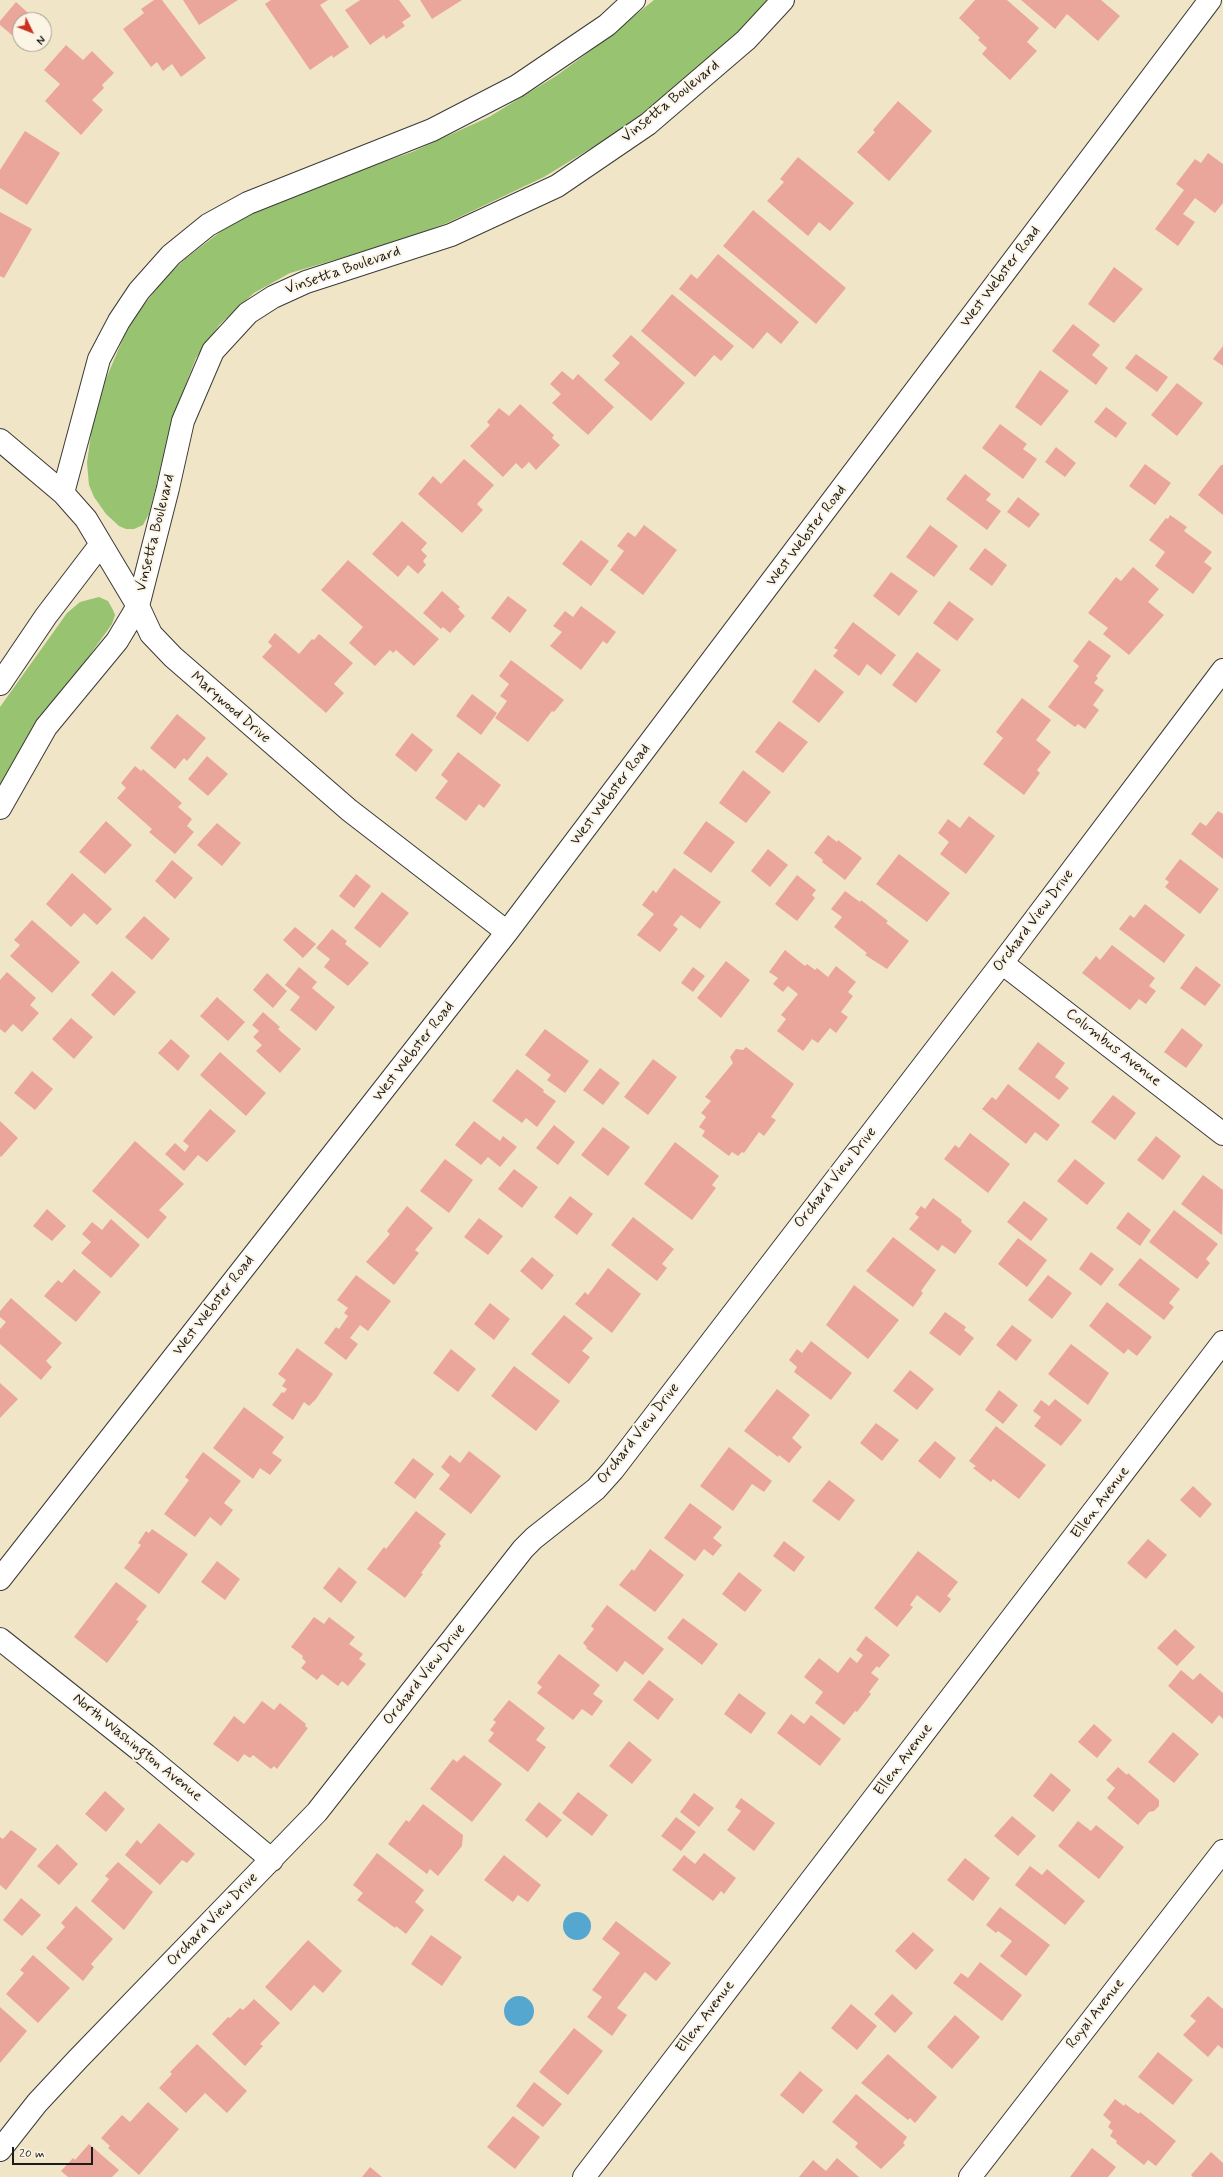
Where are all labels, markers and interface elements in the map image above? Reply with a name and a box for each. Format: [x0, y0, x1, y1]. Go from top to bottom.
north arrow [12, 12, 52, 52]
text: N [32, 32, 48, 47]
street label: Vinsetta Boulevard [618, 57, 724, 147]
street label: West Webster Road [957, 223, 1045, 331]
street label: Vinsetta Boulevard [283, 243, 403, 299]
street label: Vinsetta Boulevard [133, 472, 179, 594]
street label: West Webster Road [763, 482, 851, 590]
street label: Marywood Drive [186, 668, 274, 748]
street label: West Webster Road [567, 741, 655, 849]
street label: Orchard View Drive [990, 866, 1078, 976]
street label: West Webster Road [369, 998, 459, 1106]
street label: Columbus Avenue [1062, 1005, 1164, 1091]
street label: Orchard View Drive [791, 1124, 881, 1232]
street label: West Webster Road [169, 1252, 259, 1360]
street label: Orchard View Drive [594, 1380, 684, 1488]
street label: Ellen Avenue [1068, 1463, 1134, 1543]
street label: Orchard View Drive [380, 1621, 470, 1729]
street label: North Washington Avenue [68, 1690, 206, 1806]
street label: Ellen Avenue [871, 1720, 937, 1800]
street label: Orchard View Drive [164, 1869, 262, 1971]
street label: Royal Avenue [1063, 1975, 1129, 2053]
street label: Ellen Avenue [673, 1977, 739, 2057]
scale bar [14, 2139, 95, 2165]
text: 20 m [19, 2146, 45, 2162]

